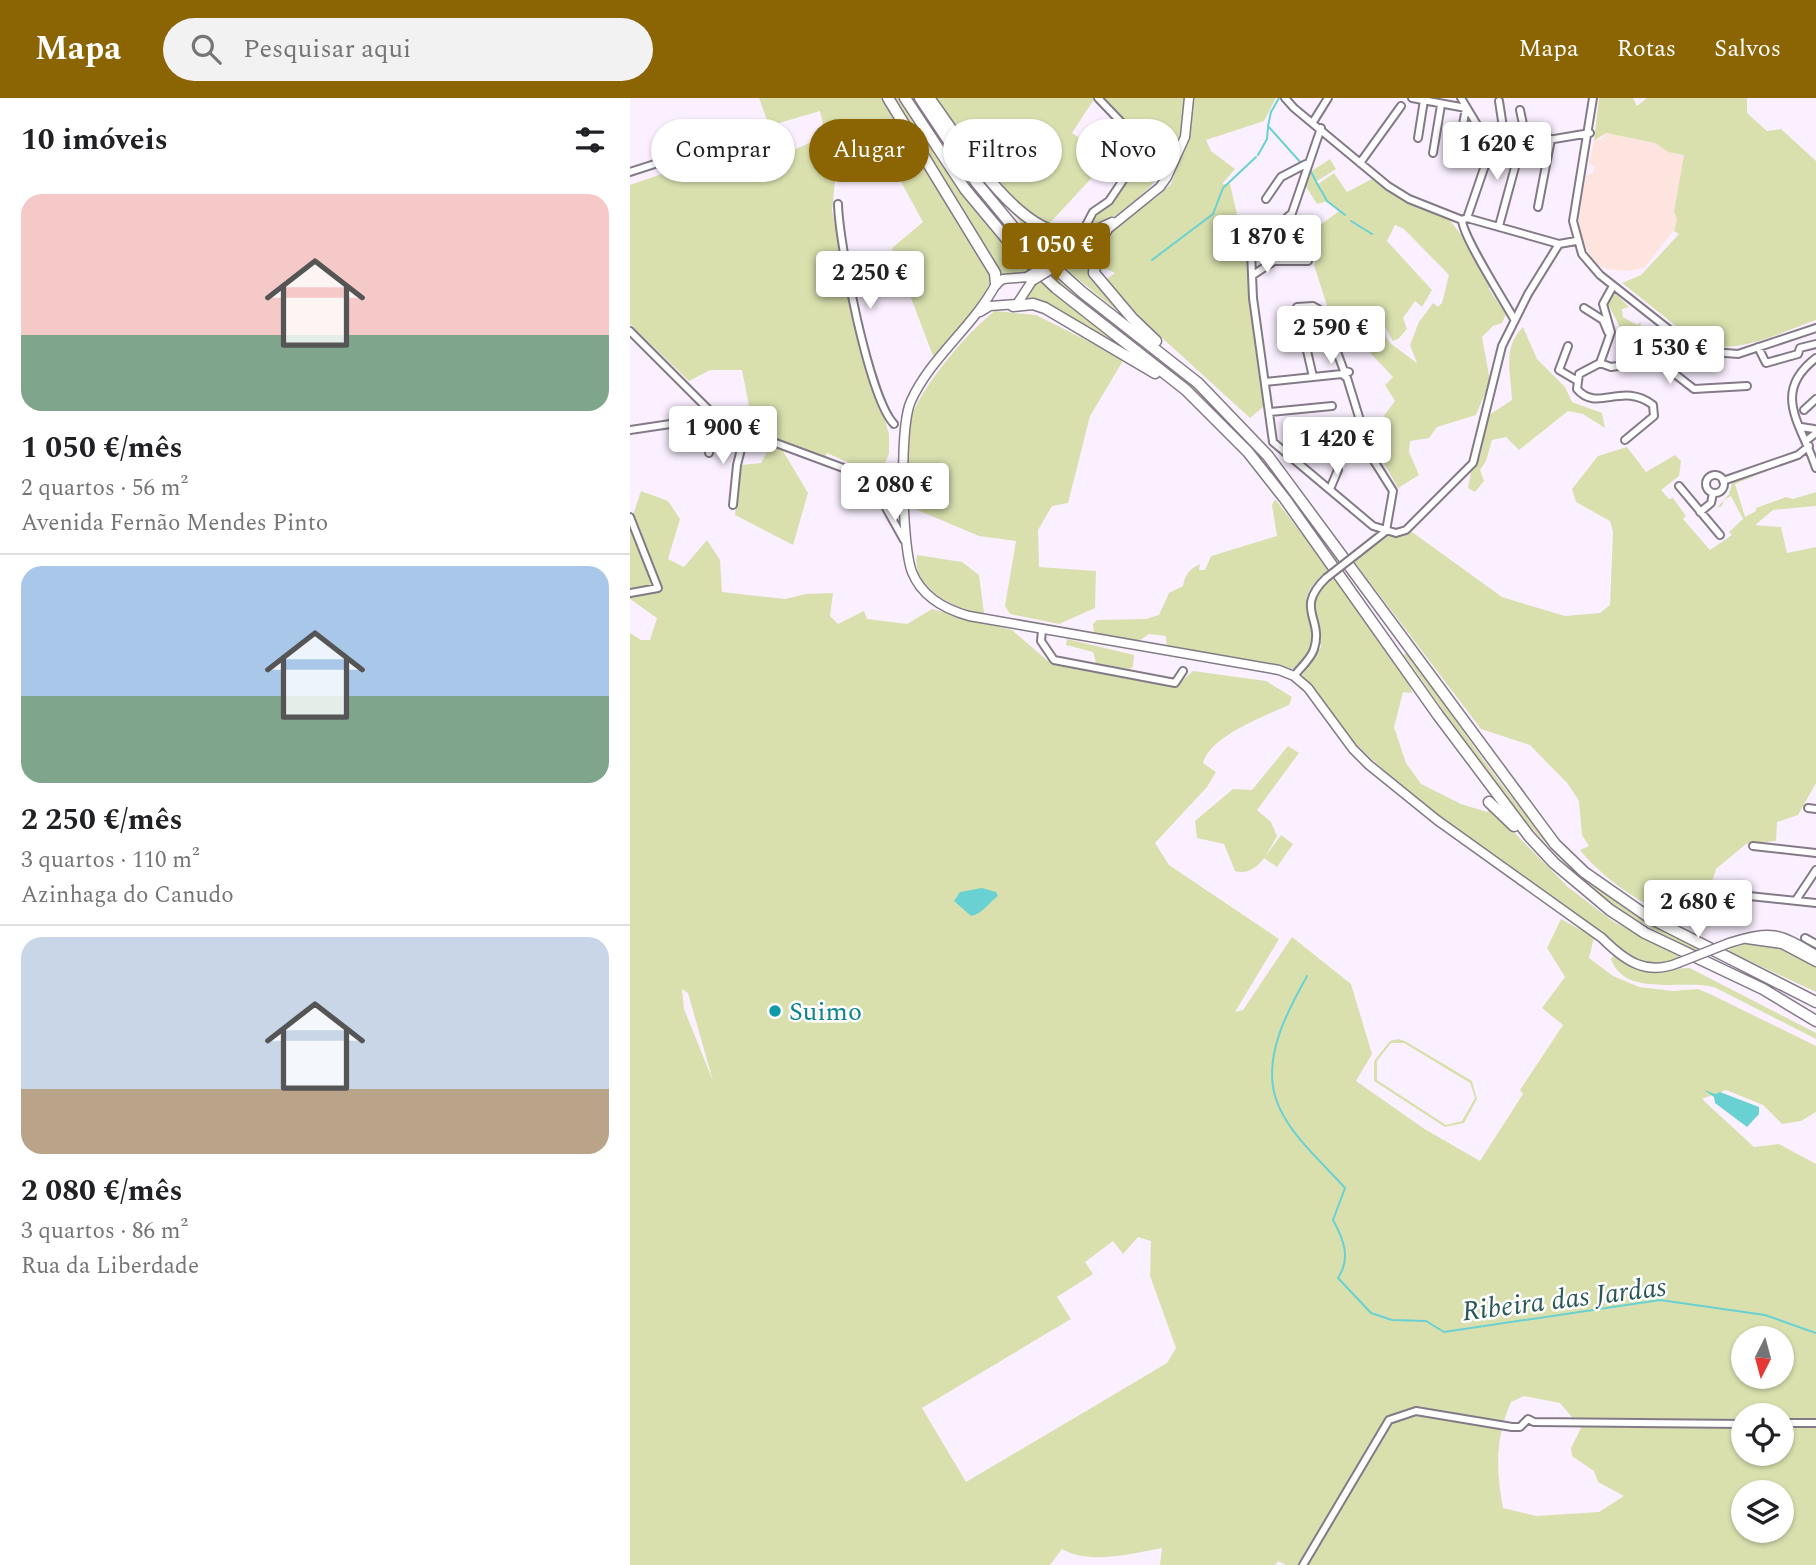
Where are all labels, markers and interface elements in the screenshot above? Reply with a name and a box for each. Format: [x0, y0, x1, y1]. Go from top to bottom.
search box [163, 18, 653, 81]
text: Mapa [35, 24, 121, 74]
text: Pesquisar aqui [243, 29, 411, 69]
icon: search [187, 30, 225, 68]
text: Mapa [1519, 31, 1579, 67]
text: Rotas [1617, 31, 1676, 67]
text: Salvos [1714, 31, 1781, 67]
text: 10 imóveis [21, 117, 168, 163]
chip: Comprar [651, 119, 795, 182]
chip: Alugar [809, 119, 929, 182]
chip: Filtros [943, 119, 1062, 182]
chip: Novo [1076, 119, 1180, 182]
icon: filters [571, 121, 609, 159]
pin: 1 620 € [1432, 122, 1562, 182]
text: 1 620 € [1459, 127, 1535, 162]
pin: 1 870 € [1202, 216, 1332, 275]
text: 1 870 € [1229, 220, 1305, 255]
pin: 1 050 € [991, 223, 1121, 283]
text: 1 050 € [1018, 228, 1094, 263]
icon: home [252, 240, 378, 366]
pin: 2 250 € [805, 252, 935, 311]
text: 2 250 € [832, 256, 908, 291]
pin: 2 590 € [1266, 306, 1396, 366]
text: 2 590 € [1293, 311, 1369, 346]
pin: 1 530 € [1605, 327, 1735, 386]
text: 1 530 € [1632, 331, 1708, 366]
pin: 1 900 € [658, 406, 788, 466]
text: 1 900 € [685, 411, 761, 446]
pin: 1 420 € [1272, 418, 1402, 477]
text: 1 420 € [1299, 422, 1375, 457]
text: 1 050 €/mês [21, 425, 183, 471]
pin: 2 080 € [830, 464, 960, 523]
text: 2 080 € [857, 468, 933, 503]
text: 2 quartos · 56 m² [21, 471, 188, 506]
text: Avenida Fernão Mendes Pinto [21, 506, 328, 541]
icon: home [252, 612, 378, 738]
text: 2 250 €/mês [21, 797, 183, 843]
text: 3 quartos · 110 m² [21, 843, 199, 878]
text: Azinhaga do Canudo [21, 878, 234, 913]
pin: 2 680 € [1633, 880, 1763, 940]
text: 2 680 € [1660, 885, 1736, 920]
icon: home [252, 983, 378, 1109]
place label: Suimo [789, 992, 862, 1032]
marker: Suimo [767, 1003, 783, 1019]
text: 2 080 €/mês [21, 1168, 183, 1214]
text: 3 quartos · 86 m² [21, 1214, 188, 1249]
text: Rua da Liberdade [21, 1249, 199, 1284]
water label: Ribeira das Jardas [1460, 1266, 1669, 1333]
north arrow [1731, 1326, 1794, 1390]
map controls [1731, 1326, 1794, 1543]
button: locate [1731, 1403, 1794, 1466]
button: layers [1731, 1480, 1794, 1543]

